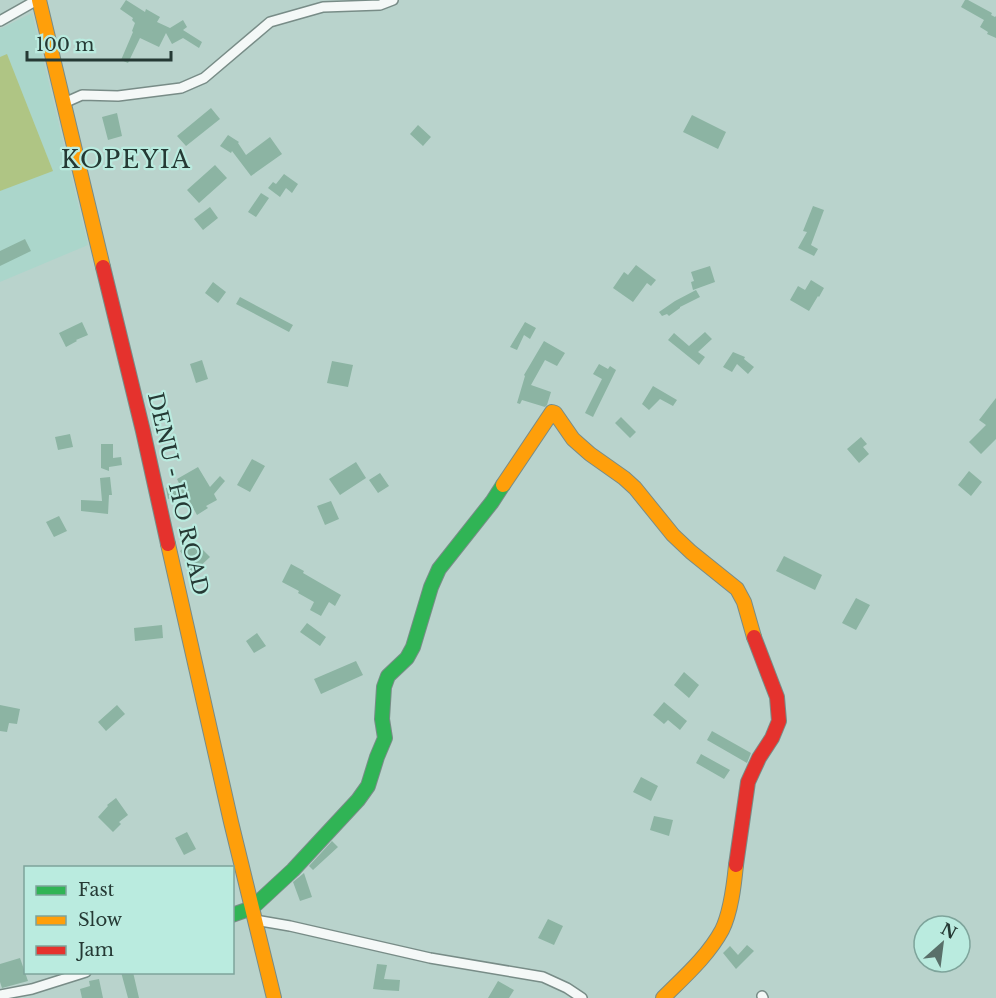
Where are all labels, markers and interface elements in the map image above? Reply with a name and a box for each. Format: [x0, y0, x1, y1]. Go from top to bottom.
scale bar [27, 24, 171, 62]
text: 100 m [36, 34, 94, 56]
district label: KOPEYIA [61, 145, 191, 174]
street label: DENU - HO ROAD [142, 390, 214, 598]
legend [24, 866, 234, 974]
text: Fast [78, 879, 115, 901]
text: Slow [78, 909, 123, 931]
north arrow [912, 914, 972, 974]
text: N [938, 918, 960, 943]
text: Jam [76, 939, 114, 961]

